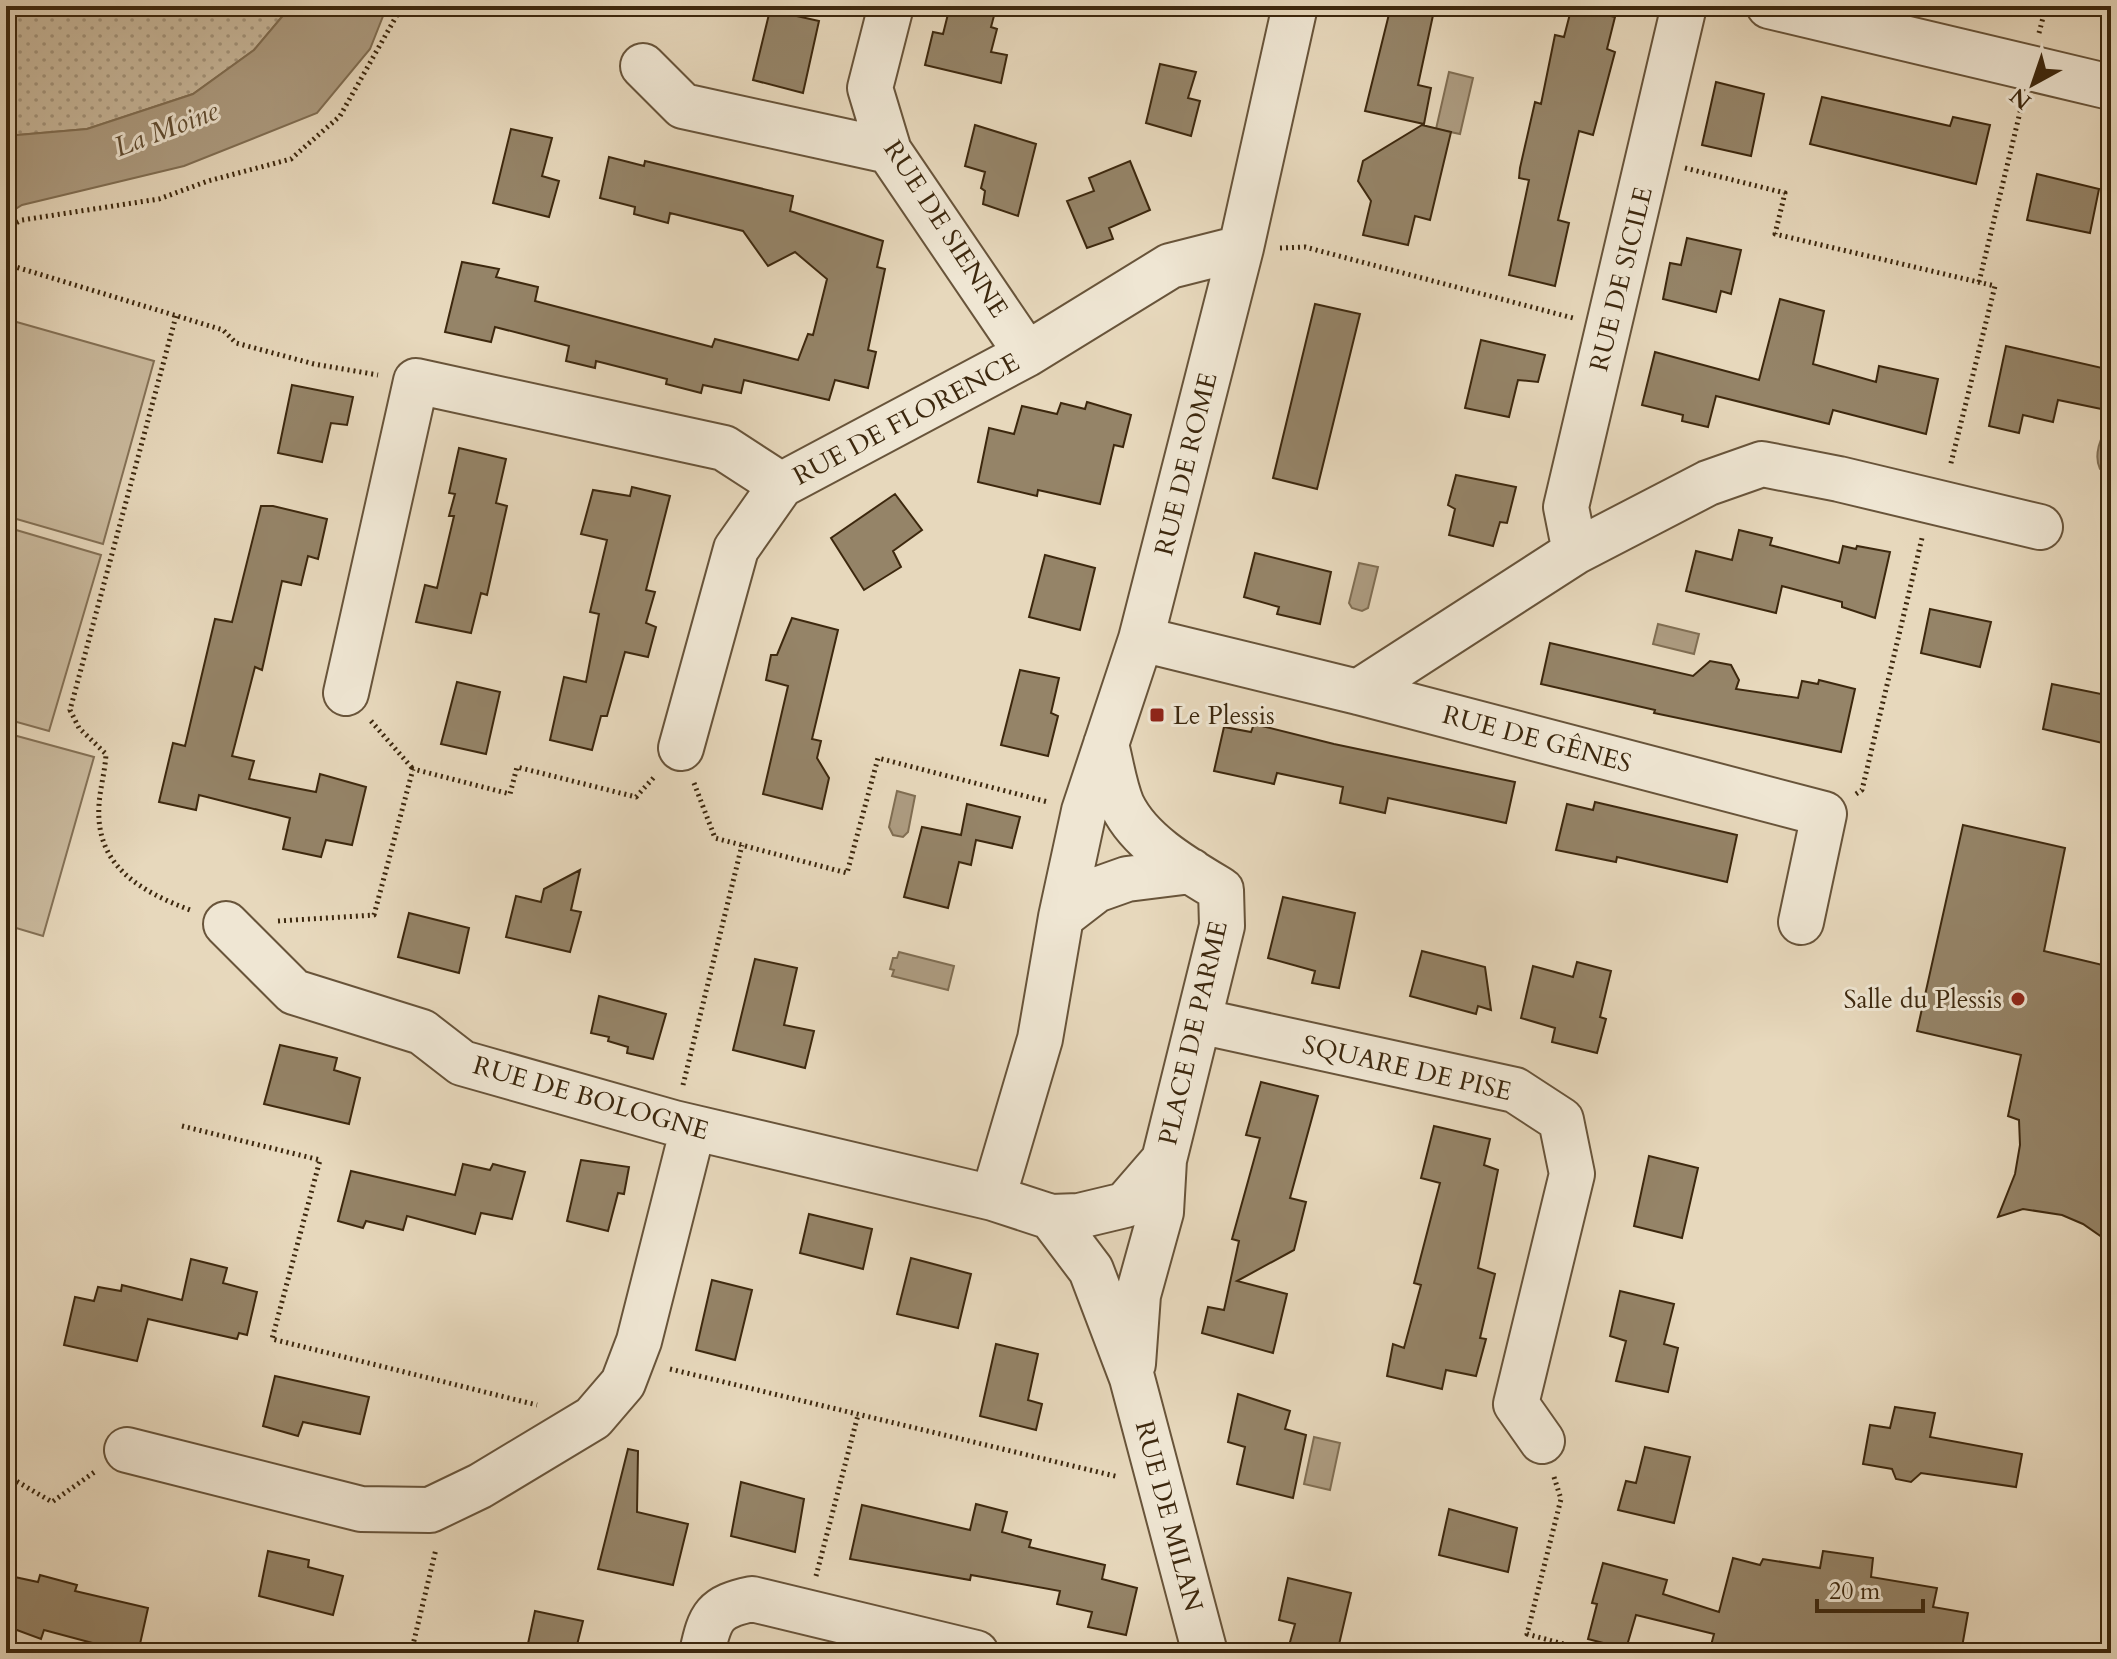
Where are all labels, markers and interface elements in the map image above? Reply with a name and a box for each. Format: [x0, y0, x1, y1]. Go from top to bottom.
north arrow [1993, 44, 2073, 124]
text: N [2004, 81, 2038, 116]
water label: La Moine [108, 92, 224, 166]
street label: RUE DE SIENNE [876, 134, 1016, 324]
street label: RUE DE SICILE [1581, 183, 1661, 375]
street label: RUE DE FLORENCE [787, 344, 1025, 494]
street label: RUE DE ROME [1146, 369, 1226, 559]
street label: RUE DE GÊNES [1439, 697, 1635, 781]
place label: Le Plessis [1173, 698, 1275, 733]
marker: Le Plessis [1148, 706, 1166, 724]
street label: PLACE DE PARME [1150, 917, 1236, 1149]
place label: Salle du Plessis [1843, 982, 2002, 1017]
marker: Salle du Plessis [2009, 990, 2027, 1008]
street label: SQUARE DE PISE [1299, 1027, 1515, 1109]
street label: RUE DE BOLOGNE [469, 1048, 713, 1148]
street label: RUE DE MILAN [1127, 1417, 1211, 1615]
scale bar [1817, 1563, 1923, 1613]
text: 20 m [1829, 1575, 1881, 1608]

